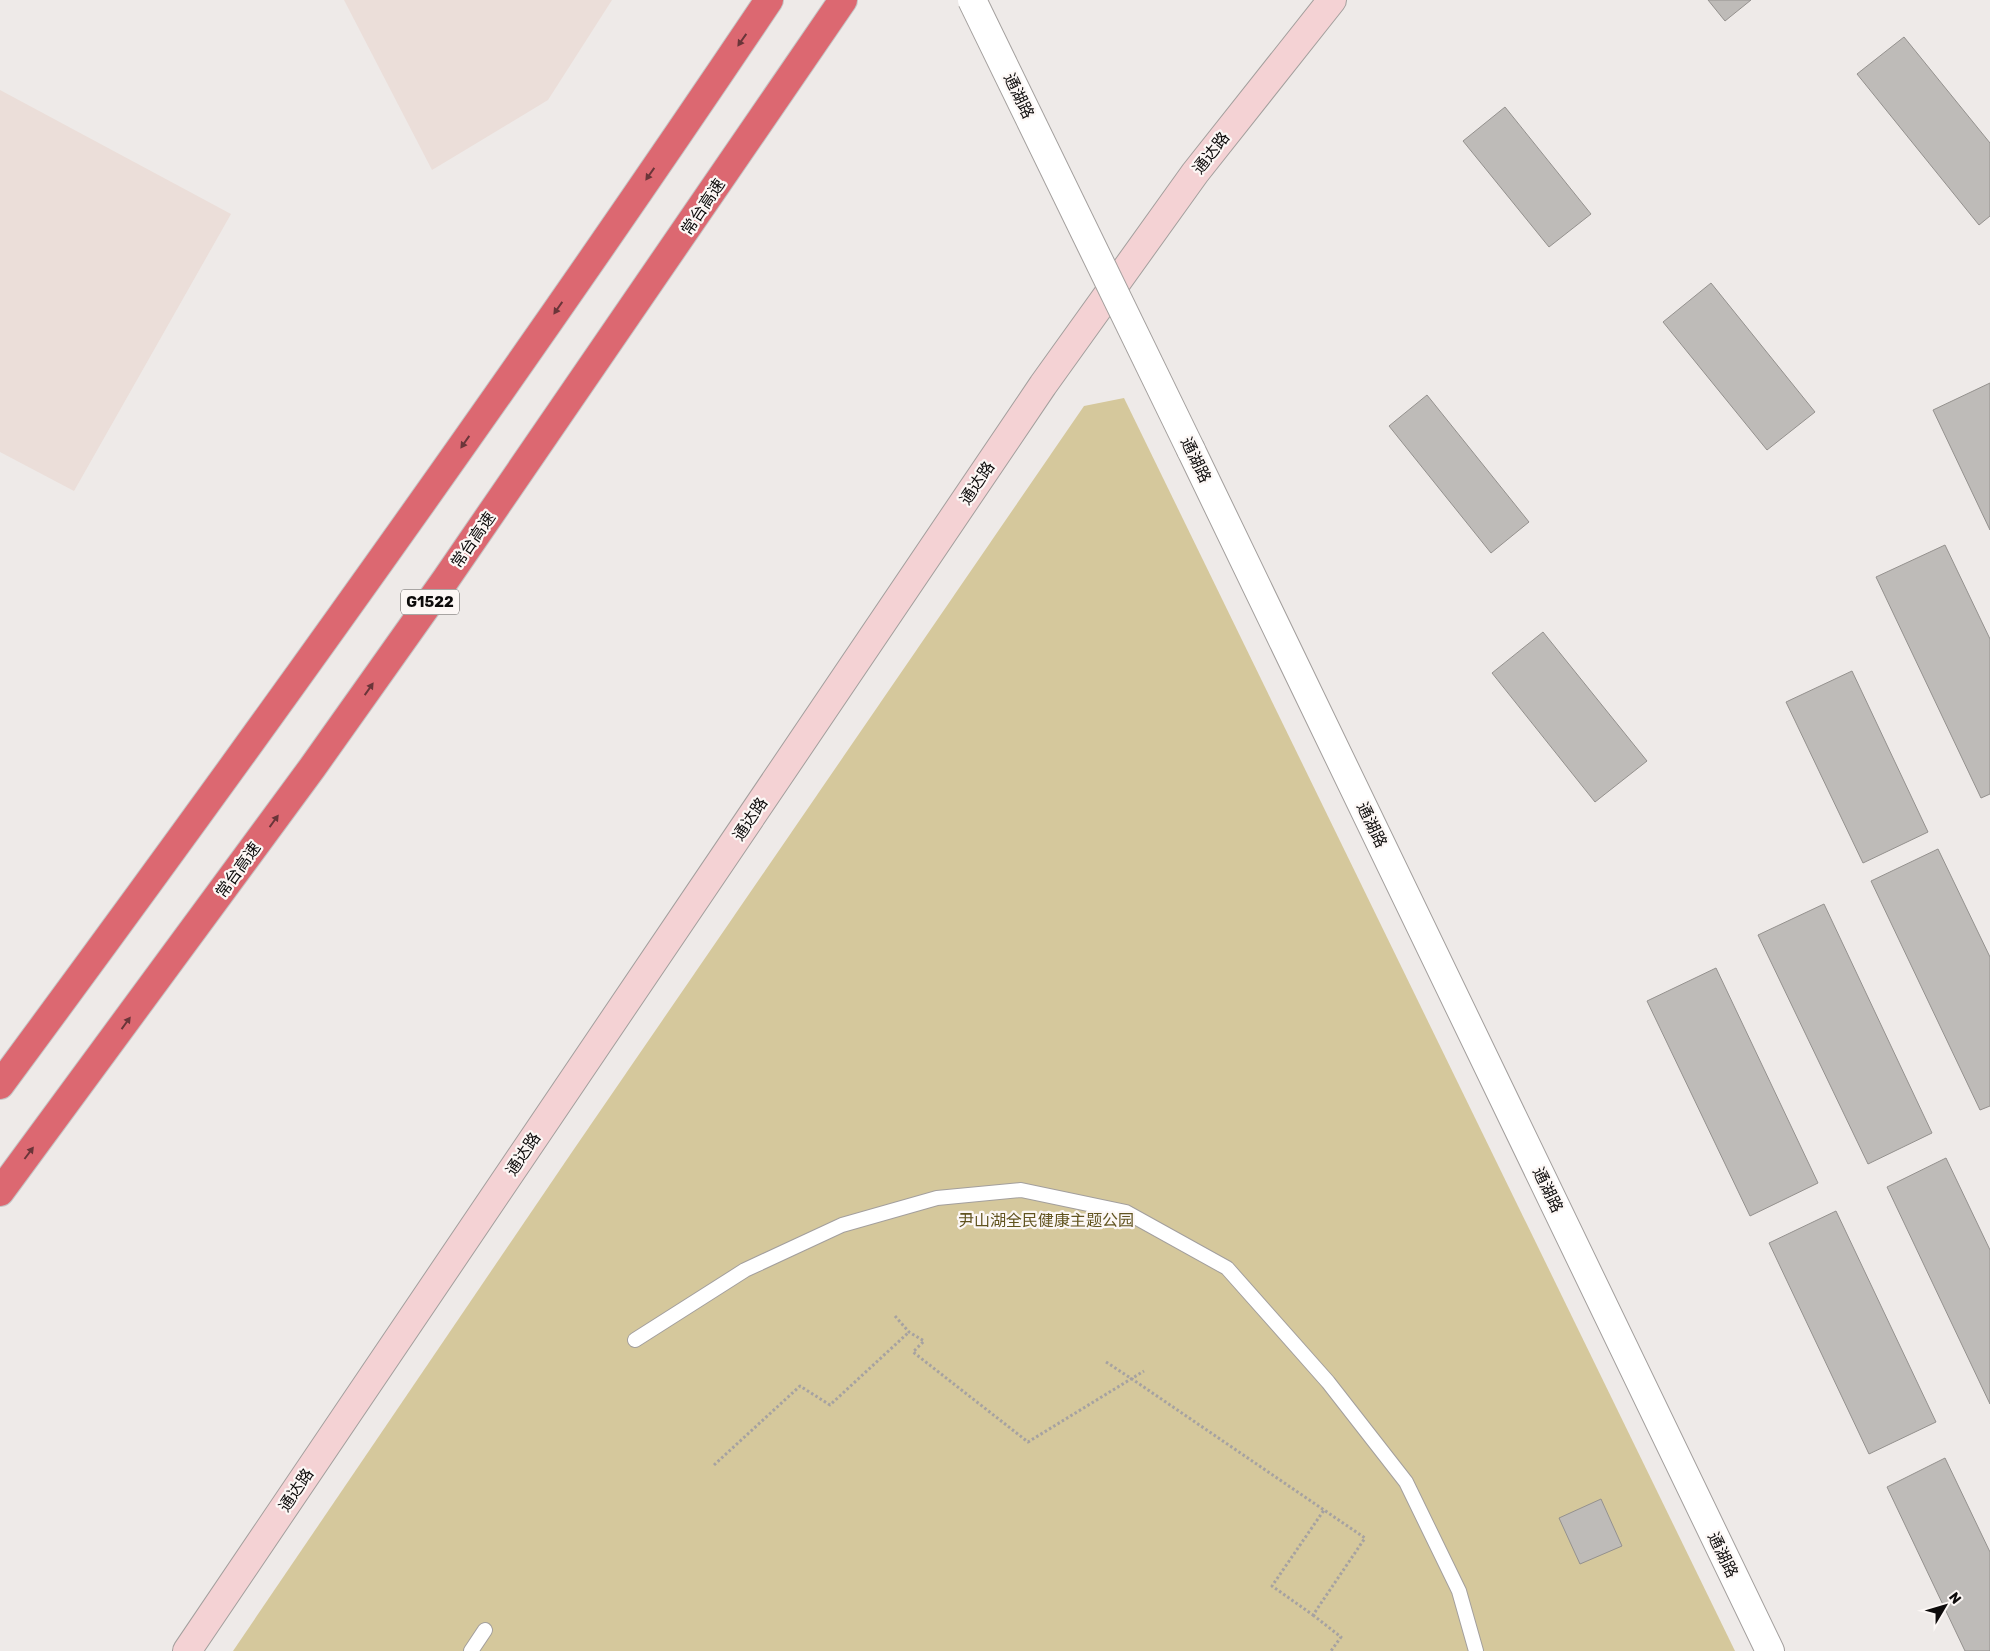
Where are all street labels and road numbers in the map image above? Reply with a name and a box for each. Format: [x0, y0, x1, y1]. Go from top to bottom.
street label: 通湖路 [1000, 70, 1038, 122]
street label: 通达路 [1189, 128, 1233, 178]
street label: 常台高速 [677, 175, 729, 239]
street label: 通湖路 [1177, 434, 1215, 486]
street label: 通达路 [956, 458, 998, 508]
street label: 常台高速 [447, 508, 499, 572]
road number: G1522 [401, 590, 459, 614]
street label: 通达路 [729, 794, 771, 844]
street label: 通湖路 [1353, 799, 1391, 851]
street label: 常台高速 [212, 839, 264, 901]
street label: 通达路 [502, 1129, 544, 1179]
street label: 通湖路 [1529, 1164, 1567, 1216]
street label: 通达路 [275, 1465, 317, 1515]
street label: 通湖路 [1704, 1529, 1742, 1581]

